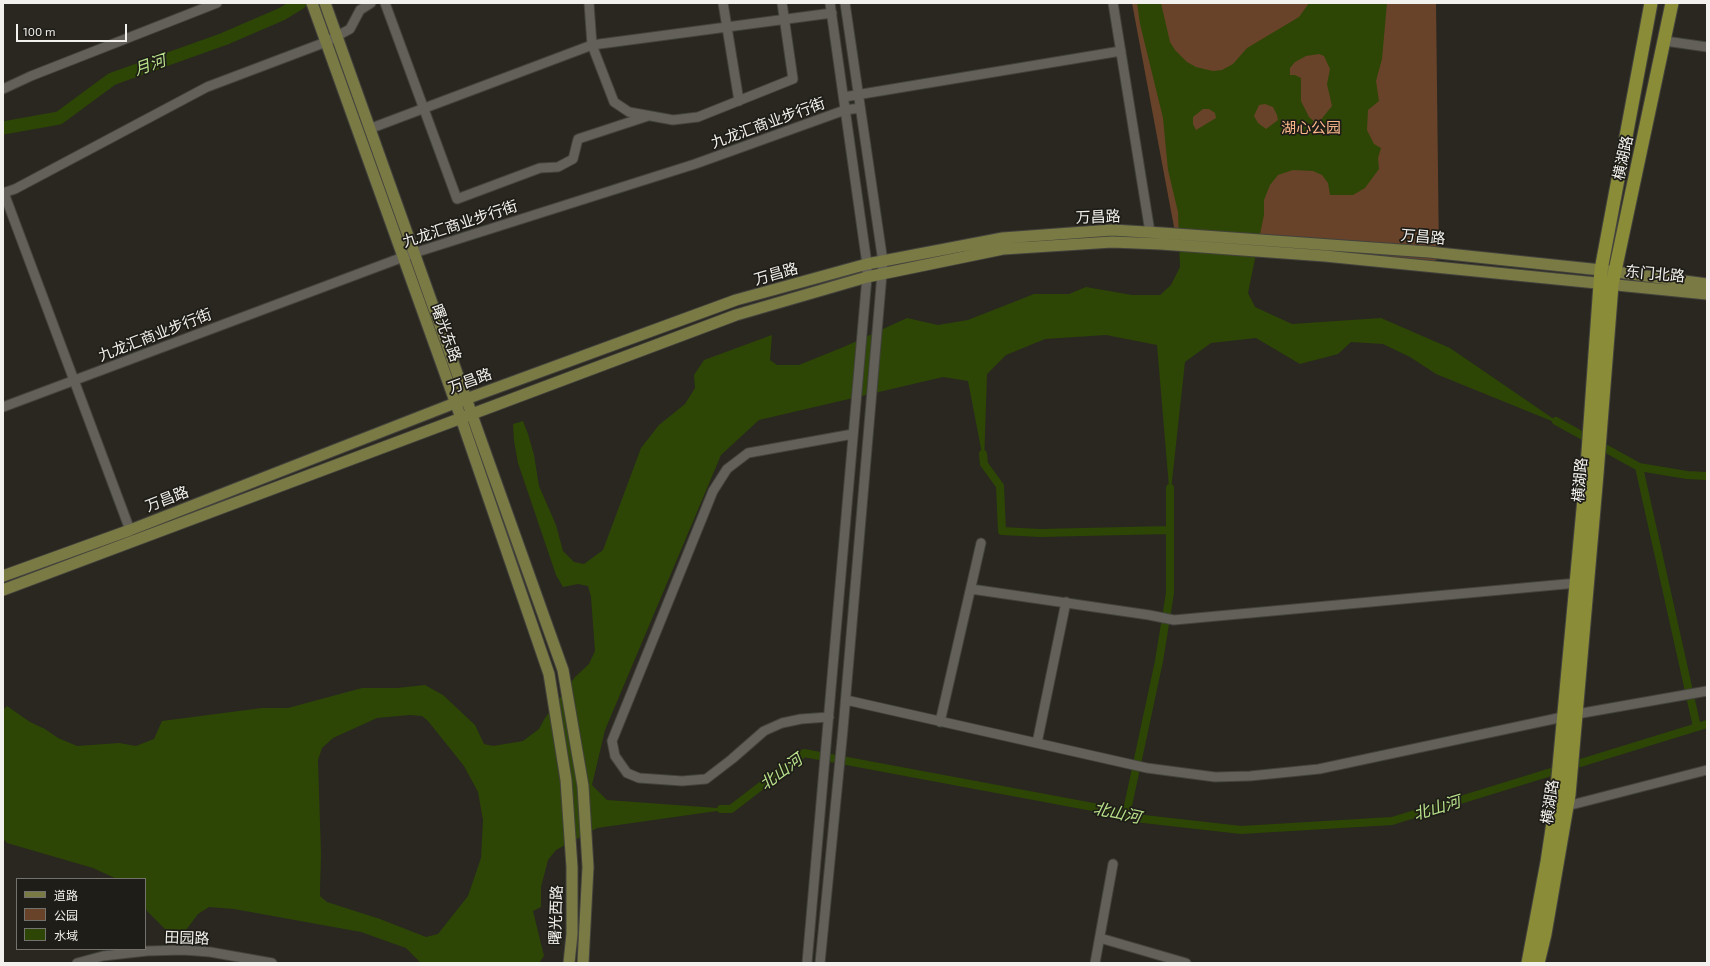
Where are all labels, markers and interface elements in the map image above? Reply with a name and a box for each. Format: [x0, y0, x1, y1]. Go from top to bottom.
scale bar [18, 16, 129, 42]
text: 100 m [23, 24, 55, 38]
water label: 月河 [132, 51, 168, 79]
street label: 九龙汇商业步行街 [709, 94, 827, 152]
park label: 湖心公园 [1281, 119, 1341, 137]
street label: 横湖路 [1610, 134, 1636, 182]
street label: 九龙汇商业步行街 [400, 197, 520, 251]
street label: 万昌路 [1075, 207, 1121, 227]
street label: 万昌路 [1400, 226, 1446, 248]
street label: 万昌路 [752, 259, 800, 289]
street label: 东门北路 [1624, 262, 1686, 286]
street label: 曙光东路 [427, 302, 465, 364]
street label: 九龙汇商业步行街 [96, 305, 214, 365]
street label: 万昌路 [446, 365, 494, 397]
street label: 横湖路 [1569, 457, 1591, 503]
street label: 万昌路 [143, 483, 191, 515]
water label: 北山河 [756, 750, 806, 794]
street label: 横湖路 [1538, 778, 1562, 826]
water label: 北山河 [1411, 792, 1463, 824]
water label: 北山河 [1092, 799, 1142, 827]
legend [16, 878, 146, 950]
street label: 曙光西路 [546, 885, 566, 945]
text: 道路 [54, 888, 78, 902]
text: 公园 [54, 908, 78, 922]
text: 水域 [54, 928, 78, 942]
street label: 田园路 [164, 928, 210, 948]

